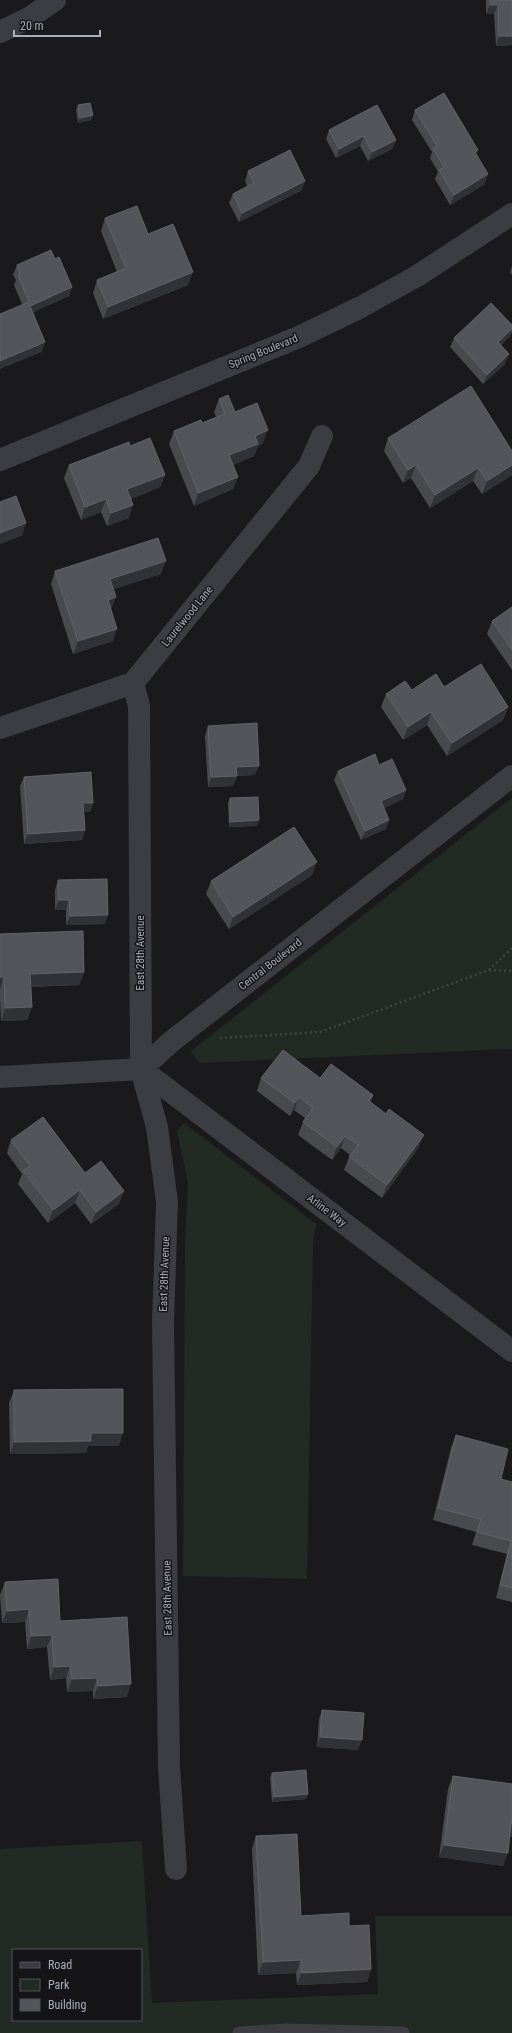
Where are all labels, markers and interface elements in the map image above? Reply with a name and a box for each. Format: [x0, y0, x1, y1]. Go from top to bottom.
scale bar [14, 12, 100, 38]
text: 20 m [20, 19, 44, 33]
street label: Spring Boulevard [227, 332, 300, 371]
street label: Laurelwood Lane [159, 584, 216, 649]
street label: East 28th Avenue [134, 915, 147, 991]
street label: Central Boulevard [236, 936, 304, 993]
street label: Arline Way [305, 1191, 349, 1230]
street label: East 28th Avenue [157, 1236, 172, 1312]
street label: East 28th Avenue [160, 1560, 175, 1636]
legend [12, 1949, 142, 2021]
text: Road [48, 1958, 72, 1972]
text: Park [48, 1978, 70, 1992]
text: Building [48, 1998, 86, 2012]

